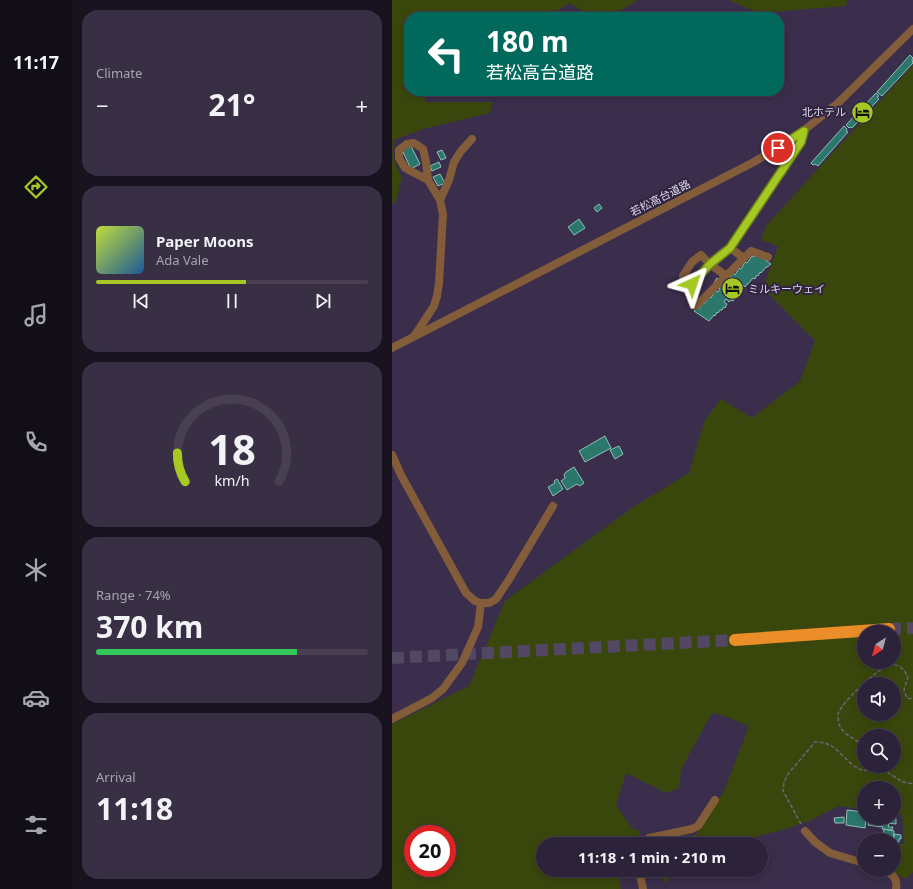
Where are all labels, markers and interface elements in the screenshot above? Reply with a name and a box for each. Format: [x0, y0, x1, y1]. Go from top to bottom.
text: 180 m [486, 22, 569, 60]
icon: left [420, 28, 472, 80]
text: 11:17 [13, 50, 59, 74]
text: 若松高台道路 [486, 60, 594, 84]
text: Climate [96, 64, 142, 82]
text: 21° [208, 84, 256, 125]
text: − [96, 90, 109, 120]
text: + [355, 90, 368, 120]
hotel icon: 北ホテル [849, 99, 875, 125]
place label: 北ホテル [802, 104, 846, 119]
pin [761, 131, 795, 165]
icon: arrive [767, 137, 789, 159]
icon: directions [22, 173, 50, 201]
street label: 若松高台道路 [627, 176, 693, 219]
text: Paper Moons [156, 231, 254, 251]
text: Ada Vale [156, 251, 209, 269]
position arrow [671, 263, 713, 305]
hotel icon: ミルキーウェイ [720, 276, 746, 302]
place label: ミルキーウェイ [748, 281, 825, 296]
icon: previous [130, 290, 152, 312]
icon: pause [221, 290, 243, 312]
icon: next [312, 290, 334, 312]
icon: music [22, 301, 50, 329]
text: 18 [208, 421, 256, 477]
icon: phone [22, 428, 50, 456]
text: km/h [214, 471, 250, 490]
icon: climate [22, 556, 50, 584]
text: Range · 74% [96, 586, 171, 604]
text: 370 km [96, 606, 203, 647]
north arrow [857, 625, 901, 669]
map controls [857, 625, 901, 877]
button: sound [857, 677, 901, 721]
icon: car [22, 684, 50, 712]
button: search [857, 729, 901, 773]
text: Arrival [96, 768, 136, 786]
button: + [857, 781, 901, 825]
text: 11:18 [96, 788, 173, 829]
icon: filters [22, 811, 50, 839]
speed limit sign: 20 [404, 825, 456, 877]
button: − [857, 833, 901, 877]
text: 11:18 · 1 min · 210 m [578, 847, 726, 867]

